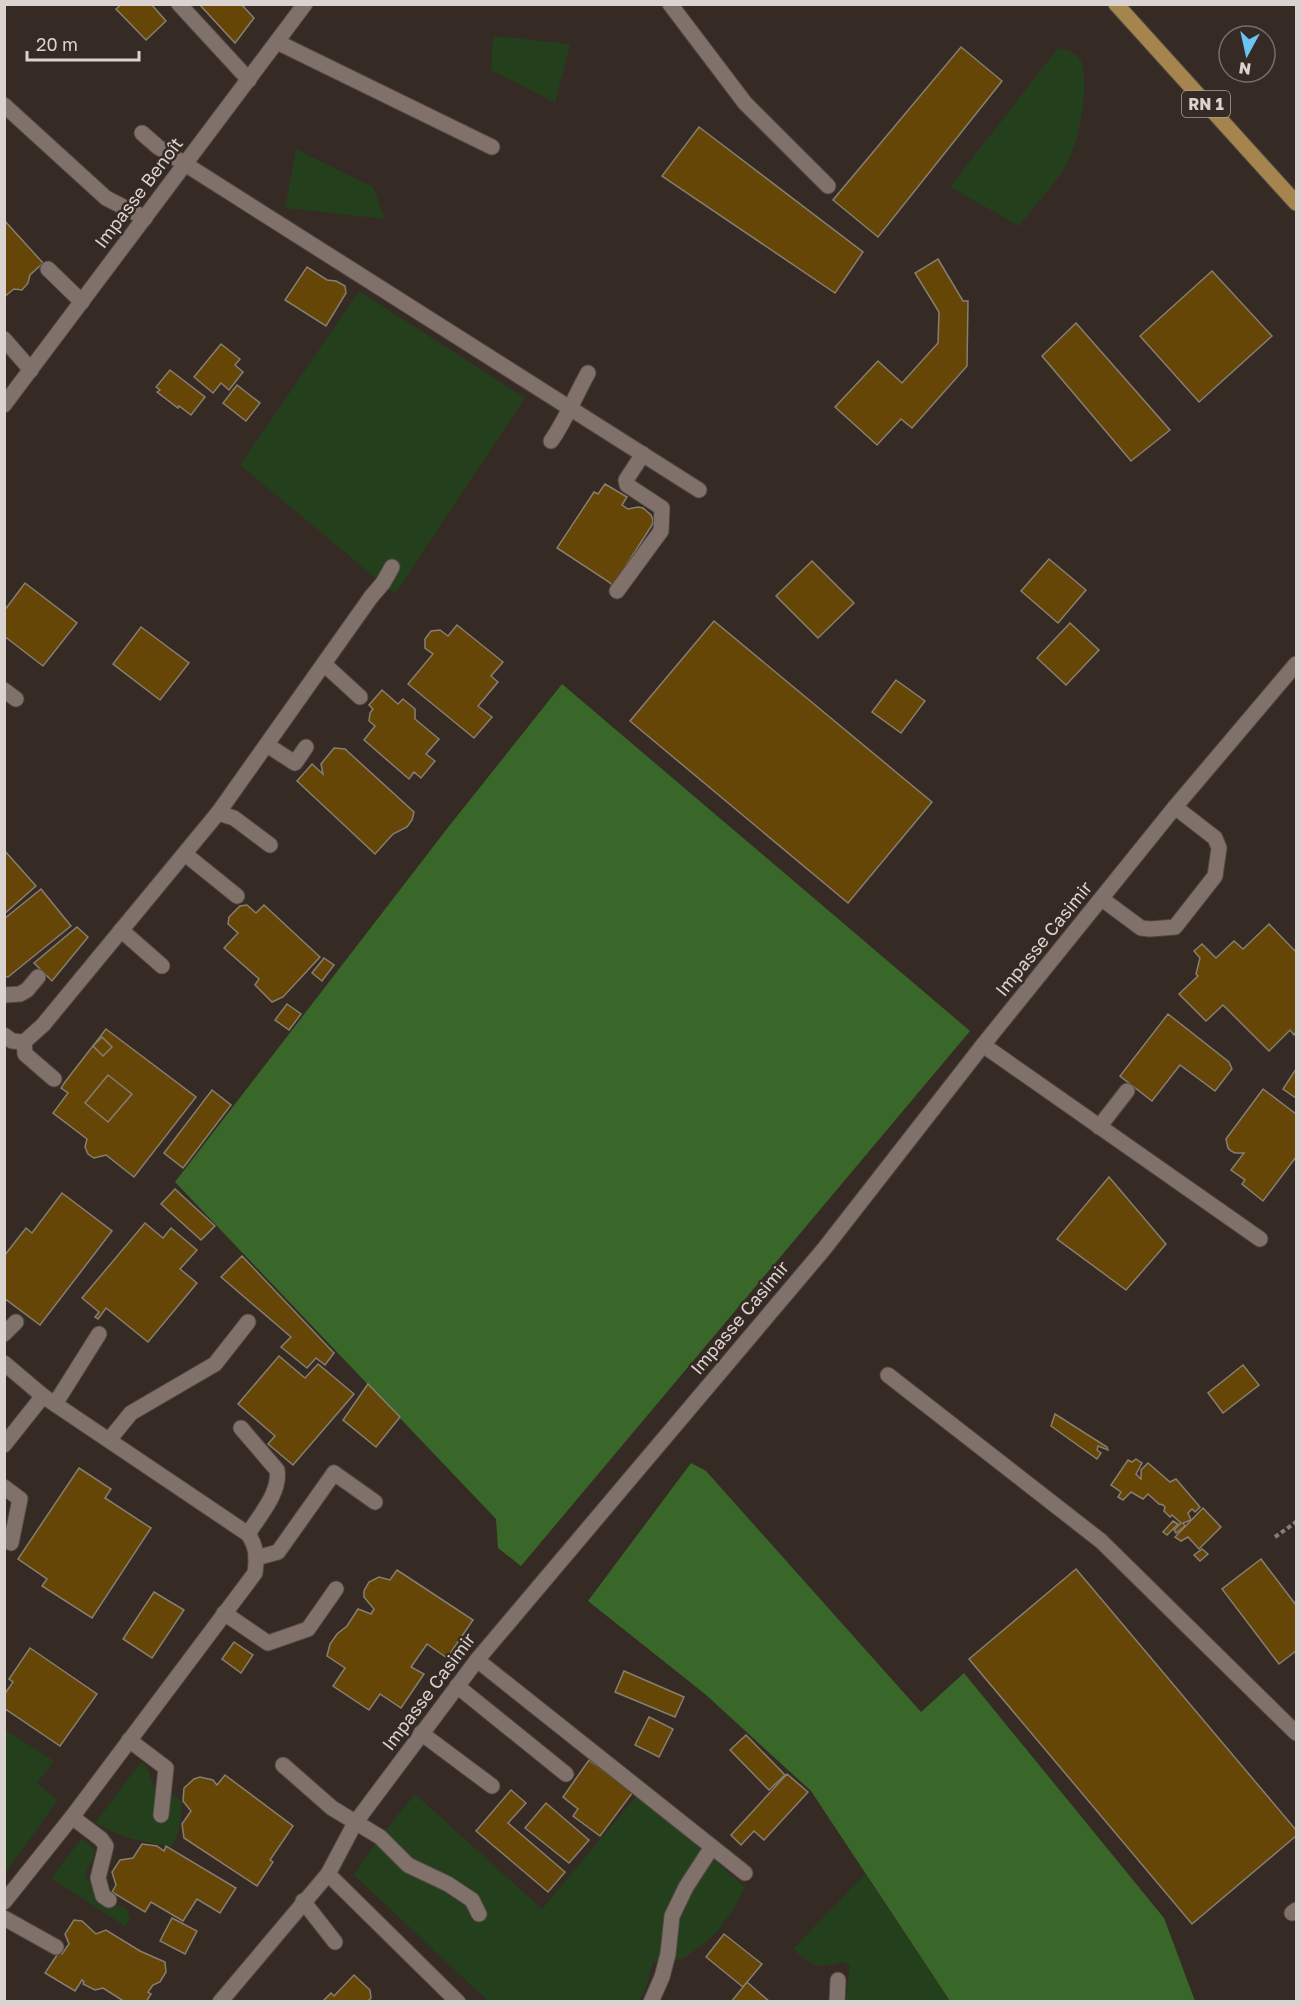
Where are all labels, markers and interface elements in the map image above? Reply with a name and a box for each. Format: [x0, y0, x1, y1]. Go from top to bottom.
scale bar [27, 24, 140, 62]
north arrow [1217, 24, 1277, 84]
text: 20 m [36, 33, 78, 55]
text: N [1237, 58, 1252, 80]
road number: RN 1 [1182, 91, 1230, 117]
street label: Impasse Benoît [89, 133, 187, 252]
street label: Impasse Casimir [990, 877, 1096, 1000]
street label: Impasse Casimir [685, 1256, 793, 1379]
street label: Impasse Casimir [377, 1628, 480, 1754]

